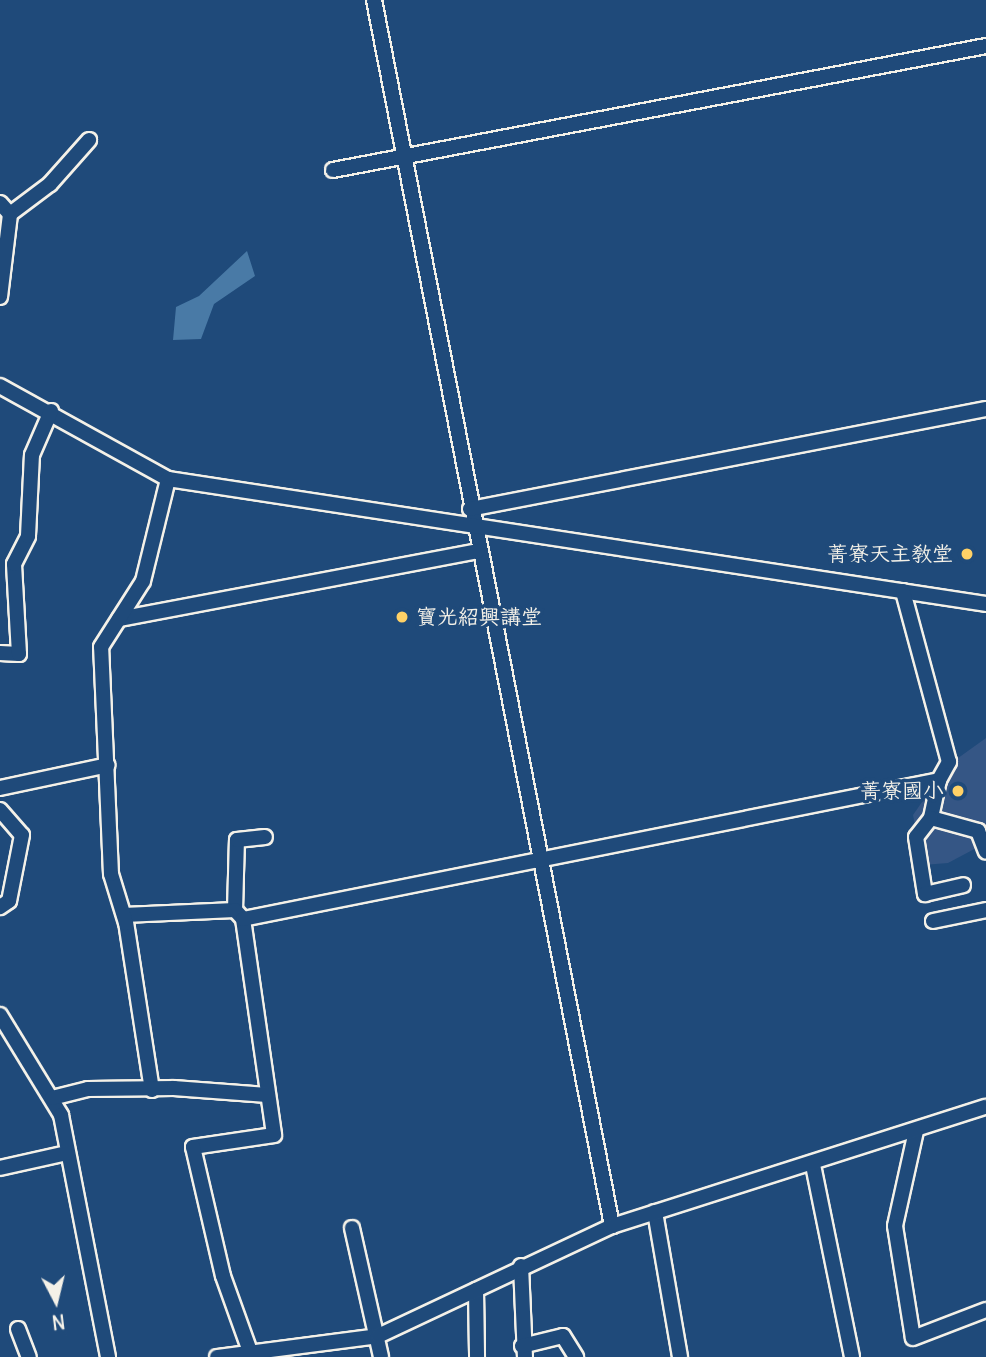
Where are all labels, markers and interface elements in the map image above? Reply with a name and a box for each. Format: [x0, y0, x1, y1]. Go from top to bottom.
place label: 菁寮天主教堂 [827, 541, 953, 567]
marker: 菁寮天主教堂 [959, 546, 975, 562]
place label: 寶光紹興講堂 [416, 604, 542, 630]
marker: 寶光紹興講堂 [394, 609, 410, 625]
place label: 菁寮國小 [860, 778, 944, 804]
marker: 菁寮國小 [950, 783, 966, 799]
north arrow [21, 1266, 91, 1336]
text: N [51, 1309, 67, 1335]

